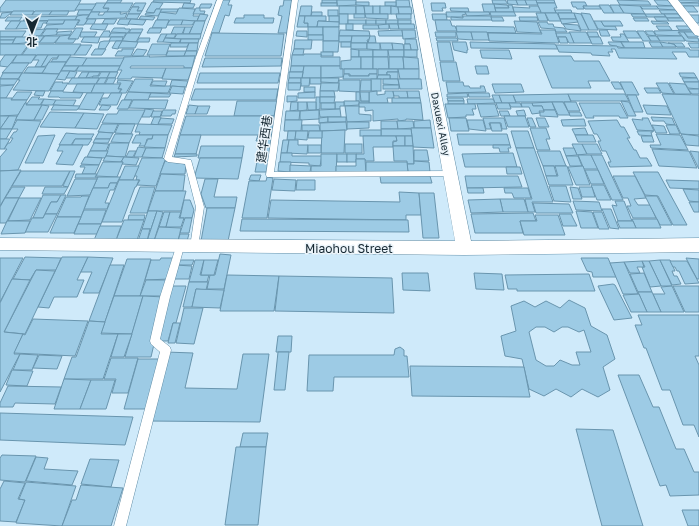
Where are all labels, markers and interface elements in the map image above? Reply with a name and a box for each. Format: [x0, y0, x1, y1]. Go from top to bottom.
north arrow [12, 12, 52, 52]
text: 北 [27, 36, 38, 49]
street label: Daxuexi Alley [429, 91, 453, 157]
street label: 建华西巷 [253, 114, 275, 164]
street label: Miaohou Street [305, 241, 393, 256]

